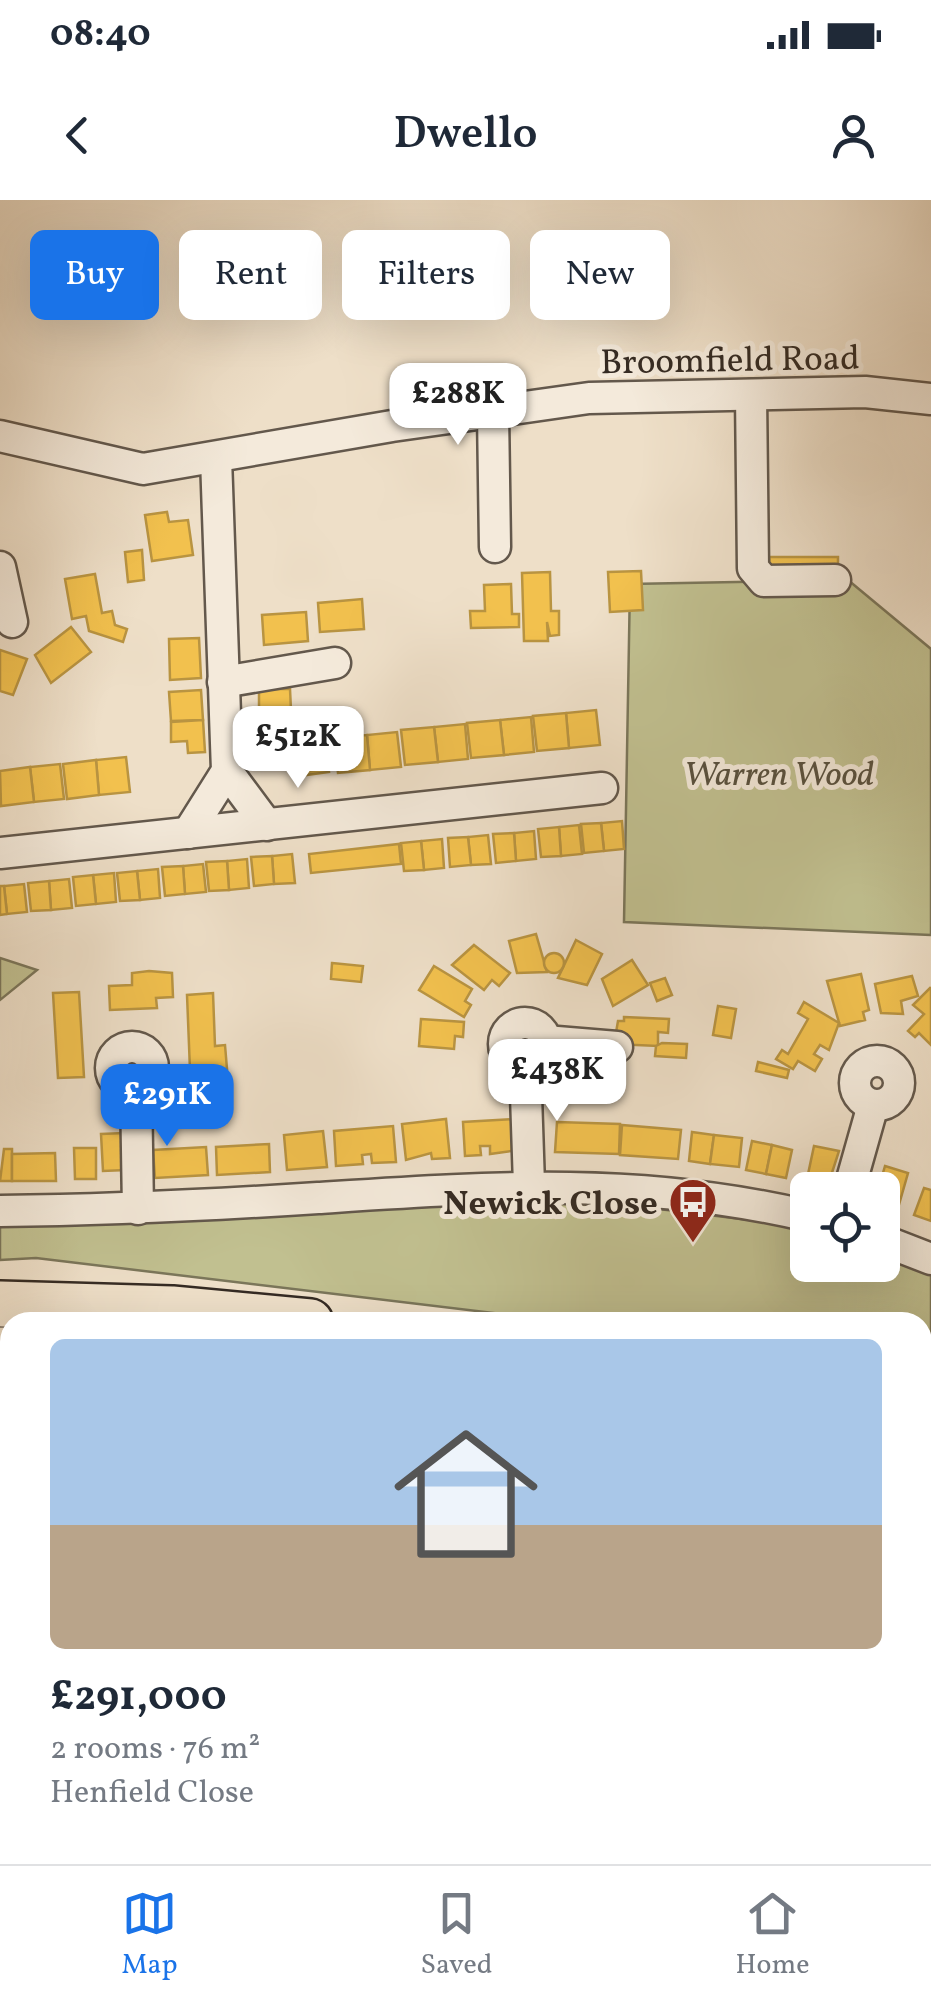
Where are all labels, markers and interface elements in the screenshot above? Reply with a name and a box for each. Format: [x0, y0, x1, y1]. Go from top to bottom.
text: 08:40 [50, 9, 151, 62]
text: Dwello [393, 104, 538, 167]
icon: back [50, 108, 105, 163]
icon: person [826, 108, 881, 163]
chip: Buy [30, 230, 159, 320]
chip: Rent [179, 230, 322, 320]
chip: Filters [342, 230, 510, 320]
chip: New [530, 230, 670, 320]
street label: Broomfield Road [600, 336, 860, 388]
pin: £288K [388, 363, 528, 448]
text: £288K [411, 373, 505, 417]
pin: £512K [228, 706, 368, 791]
text: £512K [255, 716, 341, 760]
park label: Warren Wood [684, 752, 874, 800]
pin: £438K [487, 1039, 627, 1124]
text: £438K [510, 1049, 604, 1093]
pin: £291K [97, 1064, 237, 1149]
text: £291K [123, 1074, 211, 1118]
map controls [790, 1172, 900, 1282]
button: locate [790, 1172, 900, 1282]
bus stop icon: Newick Close [667, 1176, 719, 1244]
place label: Newick Close [443, 1181, 658, 1229]
icon: home [376, 1404, 556, 1584]
text: £291,000 [50, 1669, 227, 1728]
text: 2 rooms · 76 m² [50, 1728, 260, 1772]
text: Henfield Close [50, 1772, 254, 1816]
tab: Map [121, 1886, 178, 1985]
tab: Saved [420, 1886, 493, 1985]
tab: Home [735, 1886, 810, 1985]

